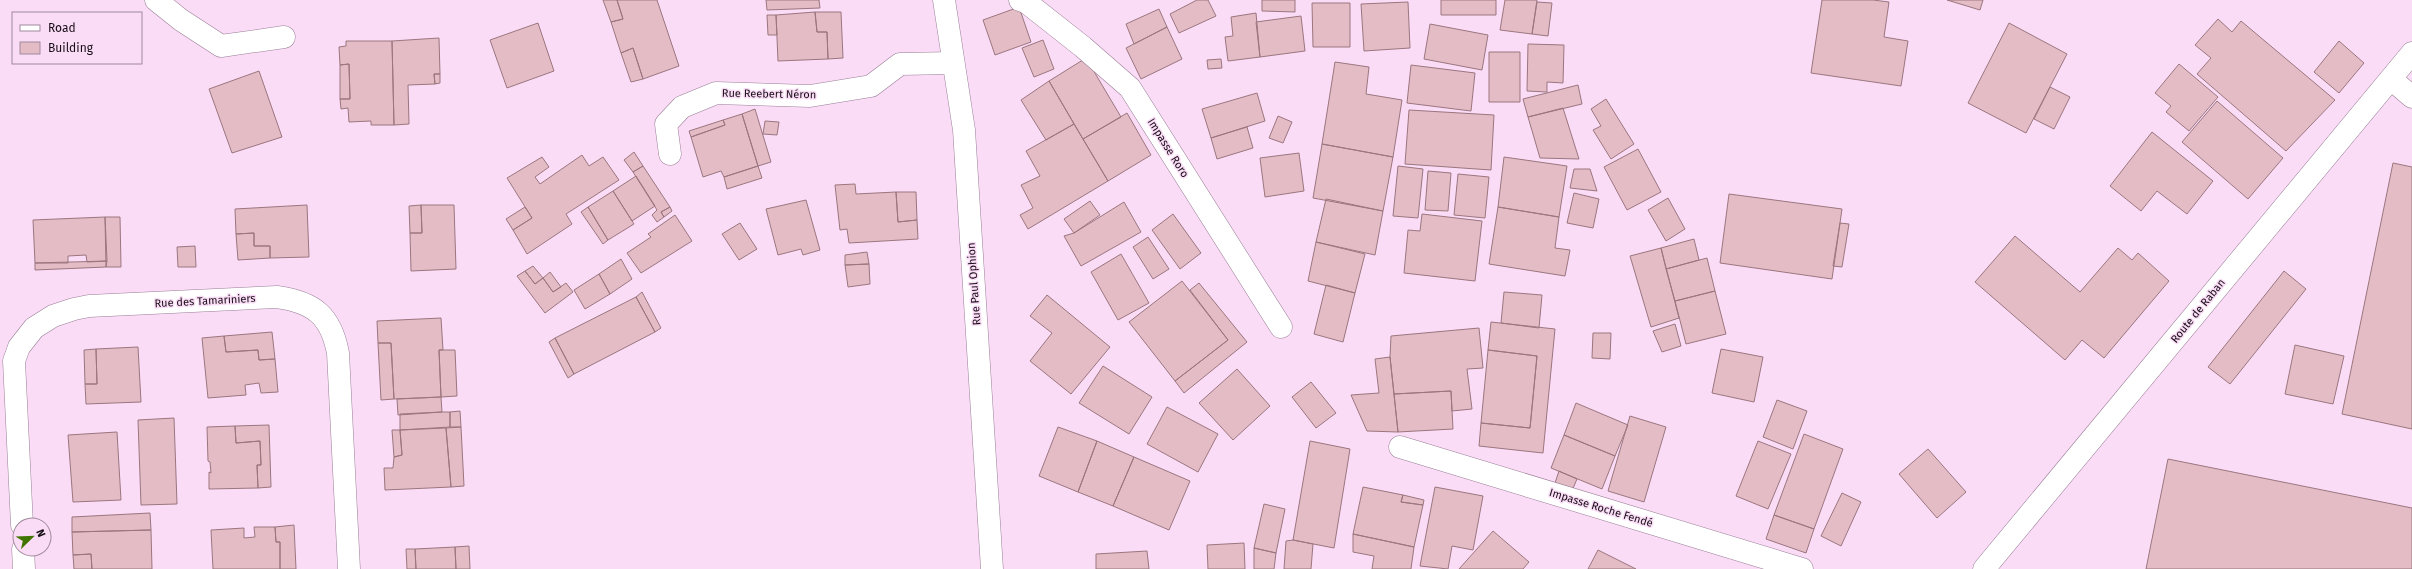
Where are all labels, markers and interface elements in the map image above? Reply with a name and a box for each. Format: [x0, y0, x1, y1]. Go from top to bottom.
legend [12, 12, 142, 64]
text: Road [48, 21, 76, 35]
text: Building [48, 41, 94, 55]
street label: Rue Reebert Néron [722, 87, 816, 101]
street label: Impasse Roro [1145, 116, 1191, 180]
street label: Rue Paul Ophion [965, 242, 983, 326]
street label: Route de Raban [2168, 276, 2228, 346]
street label: Rue des Tamariniers [154, 292, 256, 310]
street label: Impasse Roche Fendé [1548, 486, 1654, 530]
north arrow [12, 517, 52, 557]
text: N [33, 527, 48, 539]

